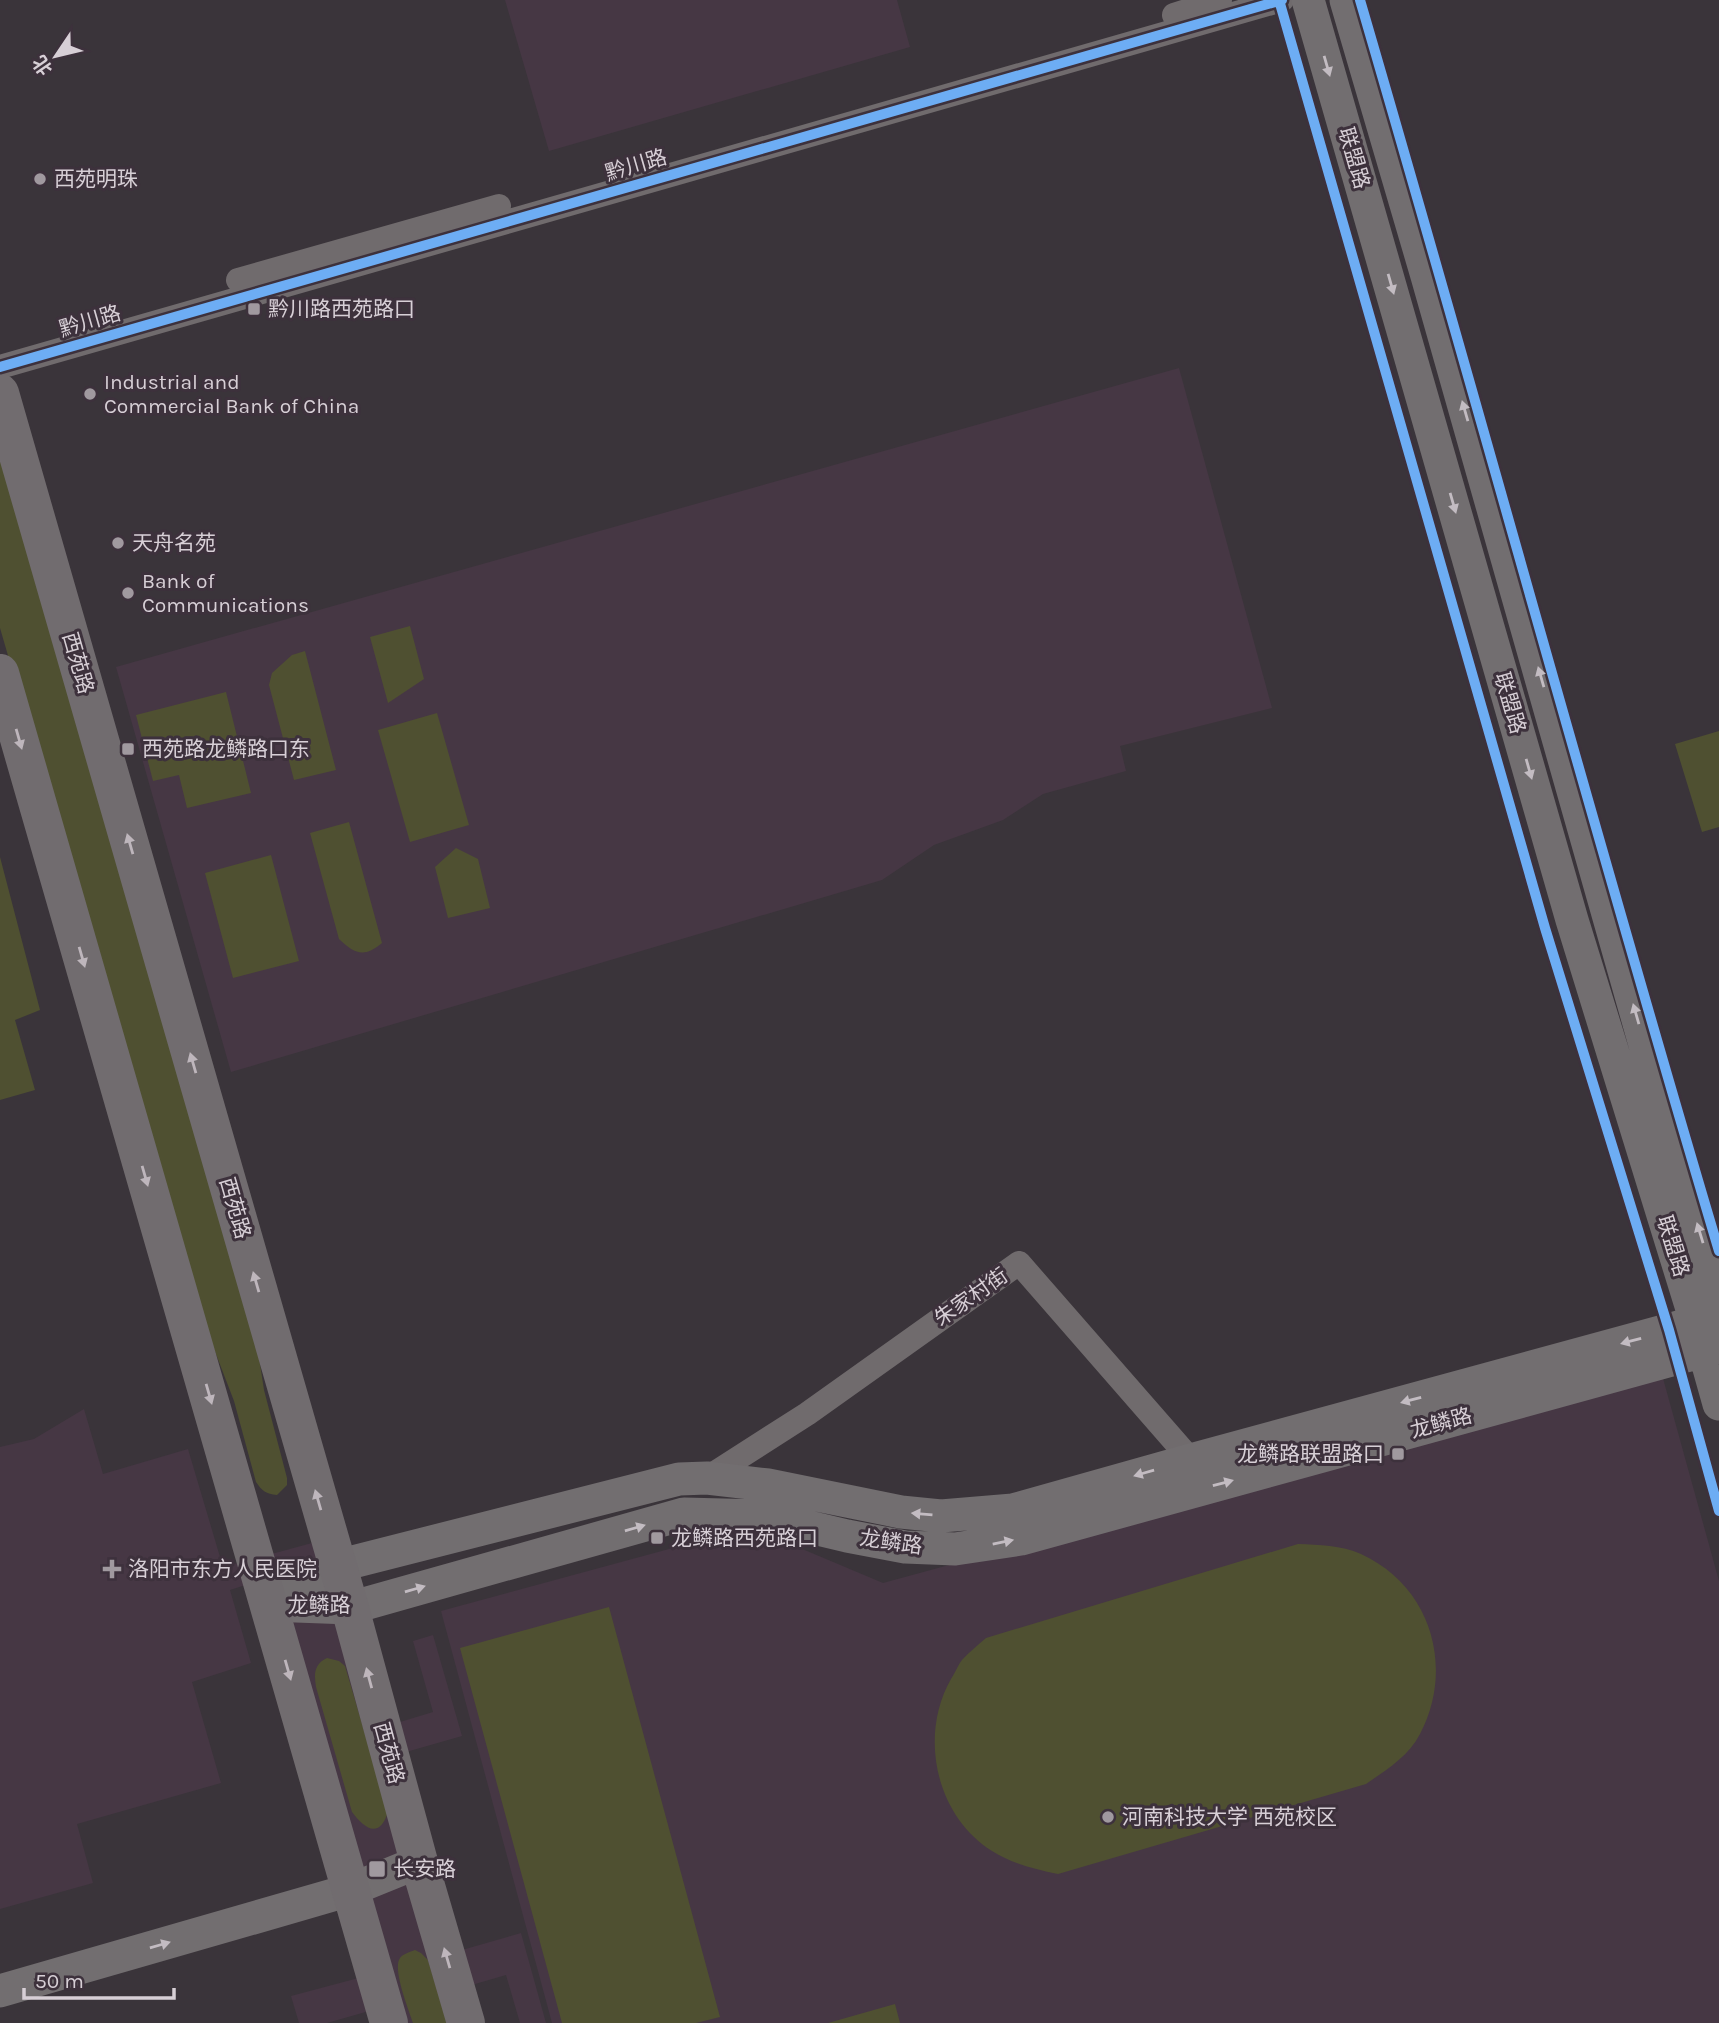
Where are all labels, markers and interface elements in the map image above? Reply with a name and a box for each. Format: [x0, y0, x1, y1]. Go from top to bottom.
north arrow [21, 21, 91, 91]
text: 北 [28, 51, 57, 79]
one-way arrow [1323, 55, 1333, 76]
street label: 联盟路 [1334, 124, 1374, 192]
street label: 黔川路 [602, 145, 670, 185]
place label: 西苑明珠 [54, 167, 138, 191]
marker: 西苑明珠 [32, 171, 48, 187]
one-way arrow [1386, 273, 1397, 295]
place label: 黔川路西苑路口 [268, 297, 415, 321]
street label: 黔川路 [56, 301, 124, 341]
marker: 黔川路西苑路口 [246, 301, 262, 317]
place label: Industrial and Commercial Bank of China [104, 370, 359, 418]
marker: Industrial and Commercial Bank of China [82, 386, 98, 402]
one-way arrow [1460, 401, 1470, 422]
one-way arrow [1449, 493, 1459, 514]
place label: 天舟名苑 [132, 531, 216, 555]
marker: 天舟名苑 [110, 535, 126, 551]
place label: Bank of Communications [142, 569, 309, 617]
marker: Bank of Communications [120, 585, 136, 601]
street label: 西苑路 [58, 629, 98, 697]
one-way arrow [1536, 667, 1546, 688]
street label: 联盟路 [1490, 669, 1530, 737]
one-way arrow [14, 728, 25, 750]
place label: 西苑路龙鳞路口东 [142, 737, 310, 761]
marker: 西苑路龙鳞路口东 [120, 741, 136, 757]
one-way arrow [1524, 758, 1535, 780]
one-way arrow [124, 833, 135, 855]
one-way arrow [78, 947, 88, 968]
one-way arrow [1630, 1003, 1641, 1025]
one-way arrow [187, 1052, 198, 1074]
one-way arrow [141, 1165, 151, 1186]
street label: 西苑路 [215, 1174, 255, 1242]
street label: 联盟路 [1652, 1212, 1694, 1280]
one-way arrow [1694, 1222, 1704, 1243]
street label: 朱家村街 [930, 1263, 1012, 1331]
one-way arrow [250, 1271, 260, 1292]
one-way arrow [1620, 1336, 1642, 1347]
one-way arrow [204, 1384, 214, 1405]
one-way arrow [1400, 1395, 1422, 1406]
street label: 龙鳞路 [1407, 1403, 1475, 1443]
place label: 龙鳞路联盟路口 [1237, 1442, 1384, 1466]
marker: 龙鳞路联盟路口 [1390, 1446, 1406, 1462]
one-way arrow [1134, 1468, 1155, 1478]
one-way arrow [1213, 1478, 1234, 1488]
one-way arrow [312, 1489, 323, 1511]
one-way arrow [911, 1508, 933, 1519]
one-way arrow [624, 1522, 646, 1533]
place label: 龙鳞路西苑路口 [671, 1526, 818, 1550]
street label: 龙鳞路 [858, 1526, 924, 1558]
marker: 龙鳞路西苑路口 [649, 1530, 665, 1546]
one-way arrow [992, 1537, 1014, 1548]
place label: 洛阳市东方人民医院 [128, 1557, 317, 1581]
marker: 洛阳市东方人民医院 [102, 1559, 122, 1579]
one-way arrow [405, 1584, 426, 1594]
street label: 龙鳞路 [288, 1593, 351, 1617]
one-way arrow [283, 1660, 293, 1681]
one-way arrow [363, 1667, 374, 1689]
street label: 西苑路 [369, 1719, 409, 1787]
place label: 河南科技大学 西苑校区 [1122, 1805, 1337, 1829]
marker: 河南科技大学 西苑校区 [1100, 1809, 1116, 1825]
place label: 长安路 [393, 1857, 456, 1881]
marker: 长安路 [367, 1859, 387, 1879]
one-way arrow [149, 1939, 171, 1950]
one-way arrow [441, 1946, 452, 1968]
scale bar [24, 1956, 175, 2000]
text: 50 m [35, 1969, 84, 1993]

